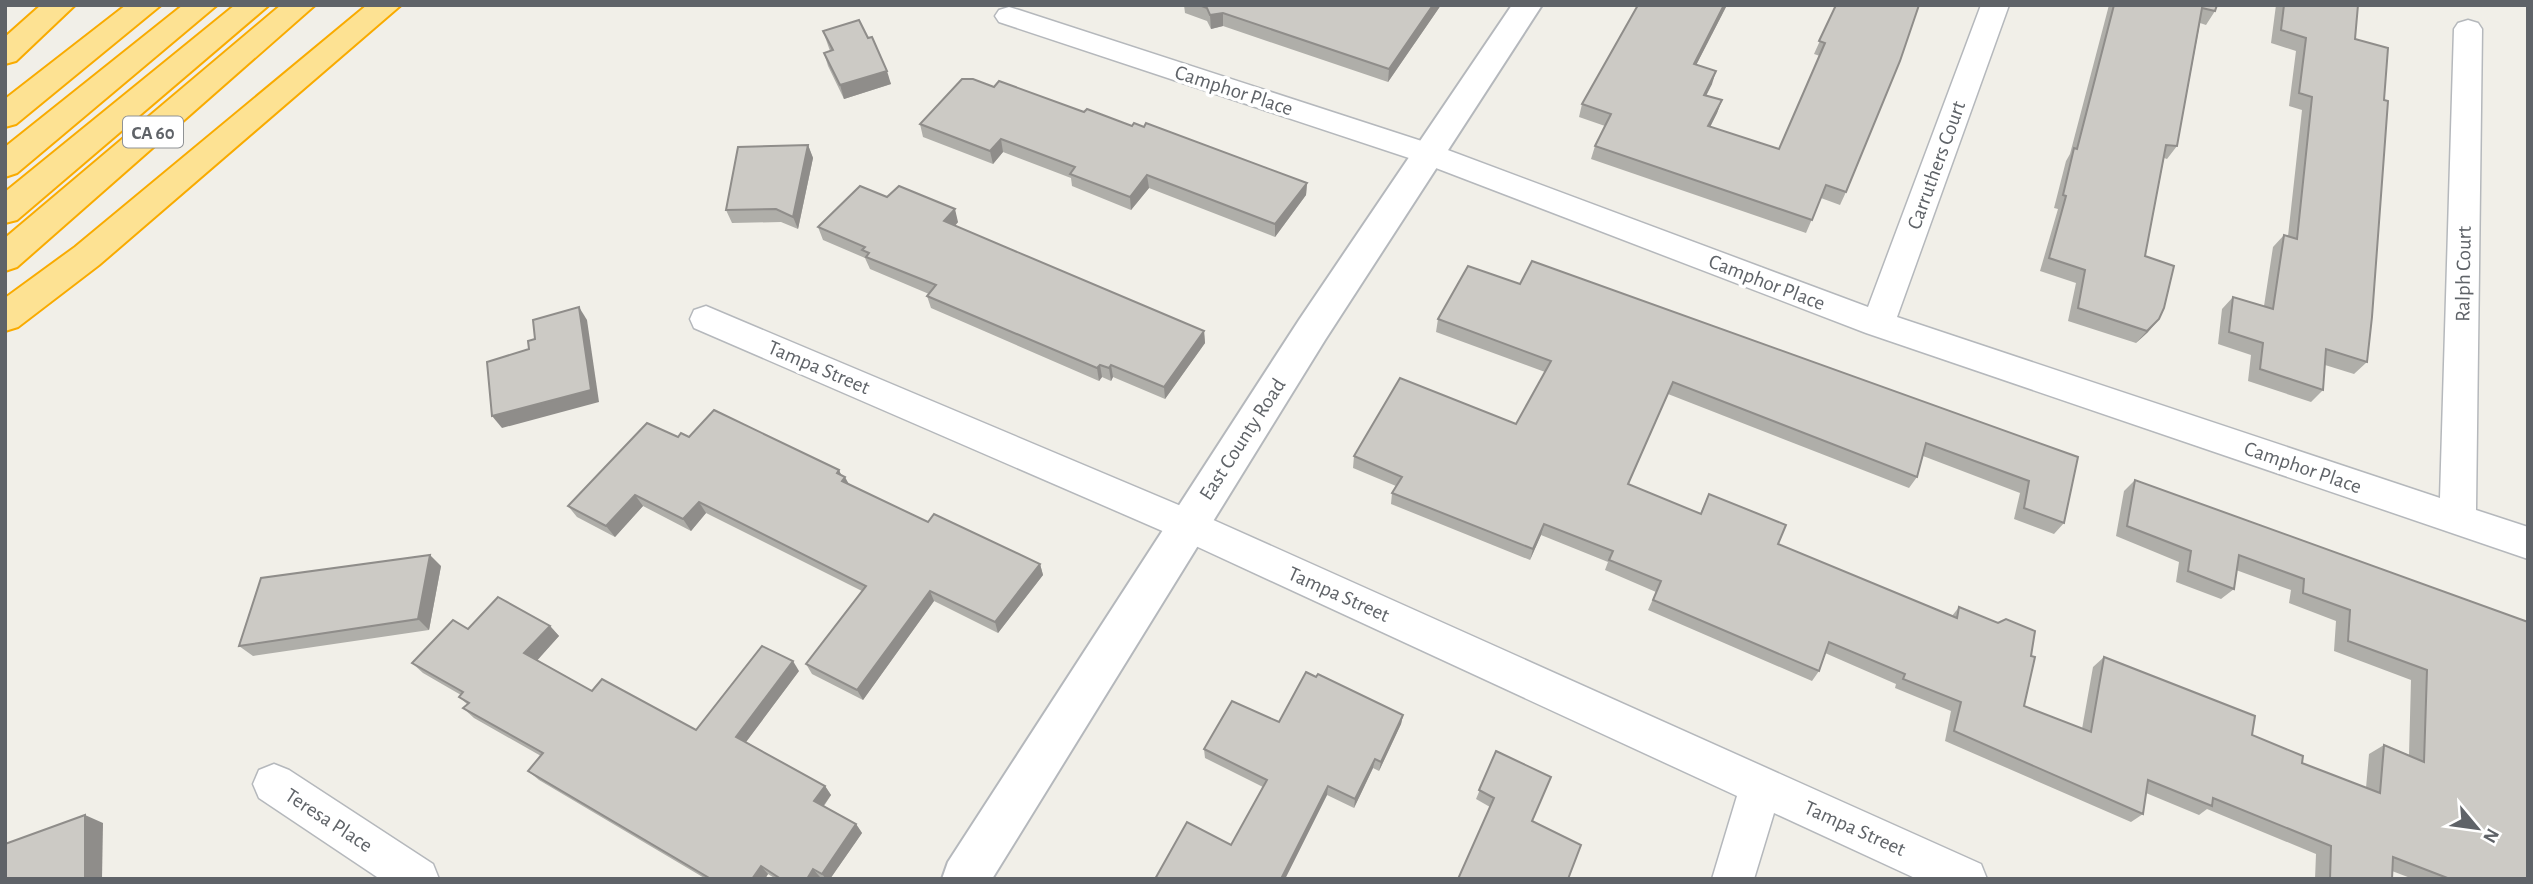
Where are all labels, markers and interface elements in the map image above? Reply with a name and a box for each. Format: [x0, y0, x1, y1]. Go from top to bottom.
street label: Camphor Place [1172, 62, 1295, 119]
street label: Carruthers Court [1904, 98, 1969, 232]
road number: CA 60 [123, 116, 183, 148]
street label: Ralph Court [2452, 226, 2475, 322]
street label: Camphor Place [1706, 251, 1828, 314]
street label: Tampa Street [765, 337, 873, 398]
street label: East County Road [1195, 375, 1290, 504]
street label: Camphor Place [2241, 438, 2364, 497]
street label: Tampa Street [1285, 563, 1393, 626]
street label: Teresa Place [281, 785, 376, 856]
north arrow [2442, 793, 2512, 863]
street label: Tampa Street [1801, 797, 1909, 860]
text: N [2479, 825, 2502, 846]

